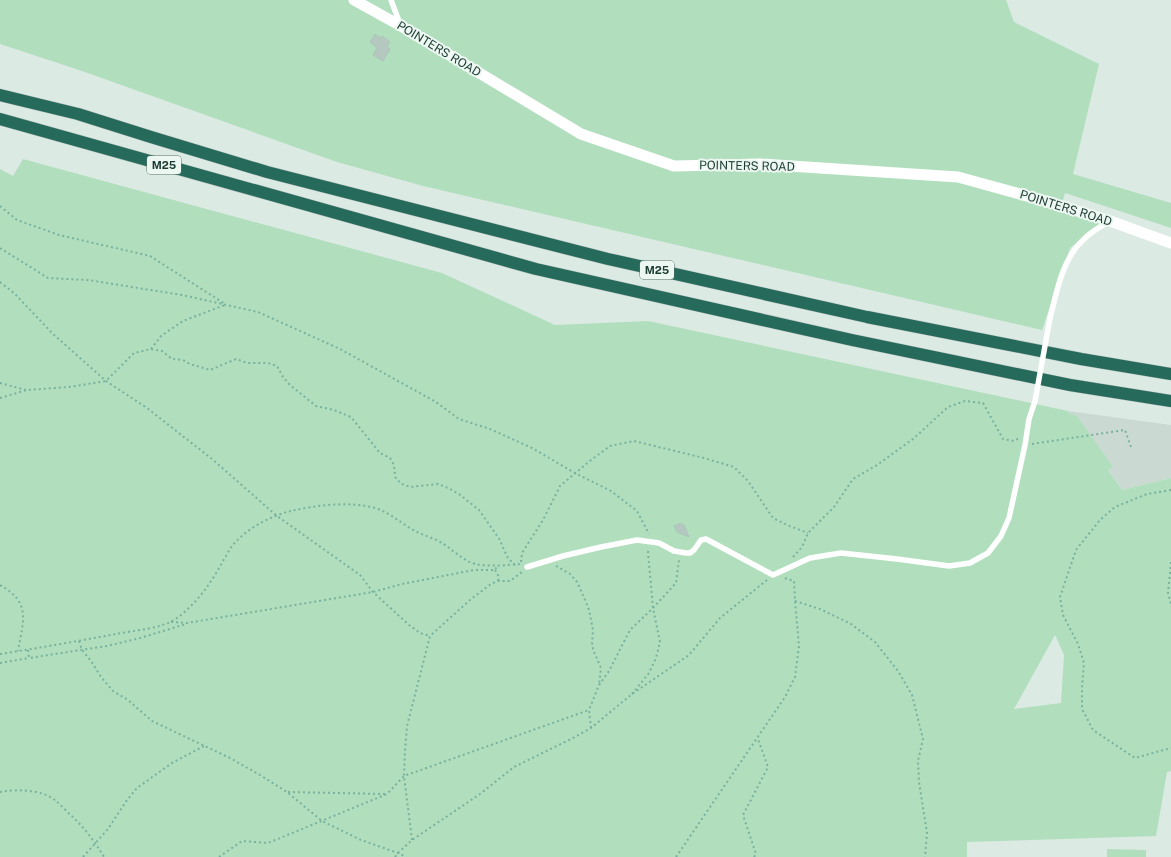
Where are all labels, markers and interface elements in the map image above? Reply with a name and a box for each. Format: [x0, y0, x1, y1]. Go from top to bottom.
street label: POINTERS ROAD [394, 18, 484, 80]
road number: M25 [147, 156, 181, 174]
street label: POINTERS ROAD [699, 158, 795, 174]
street label: POINTERS ROAD [1018, 187, 1114, 229]
road number: M25 [640, 261, 674, 279]

